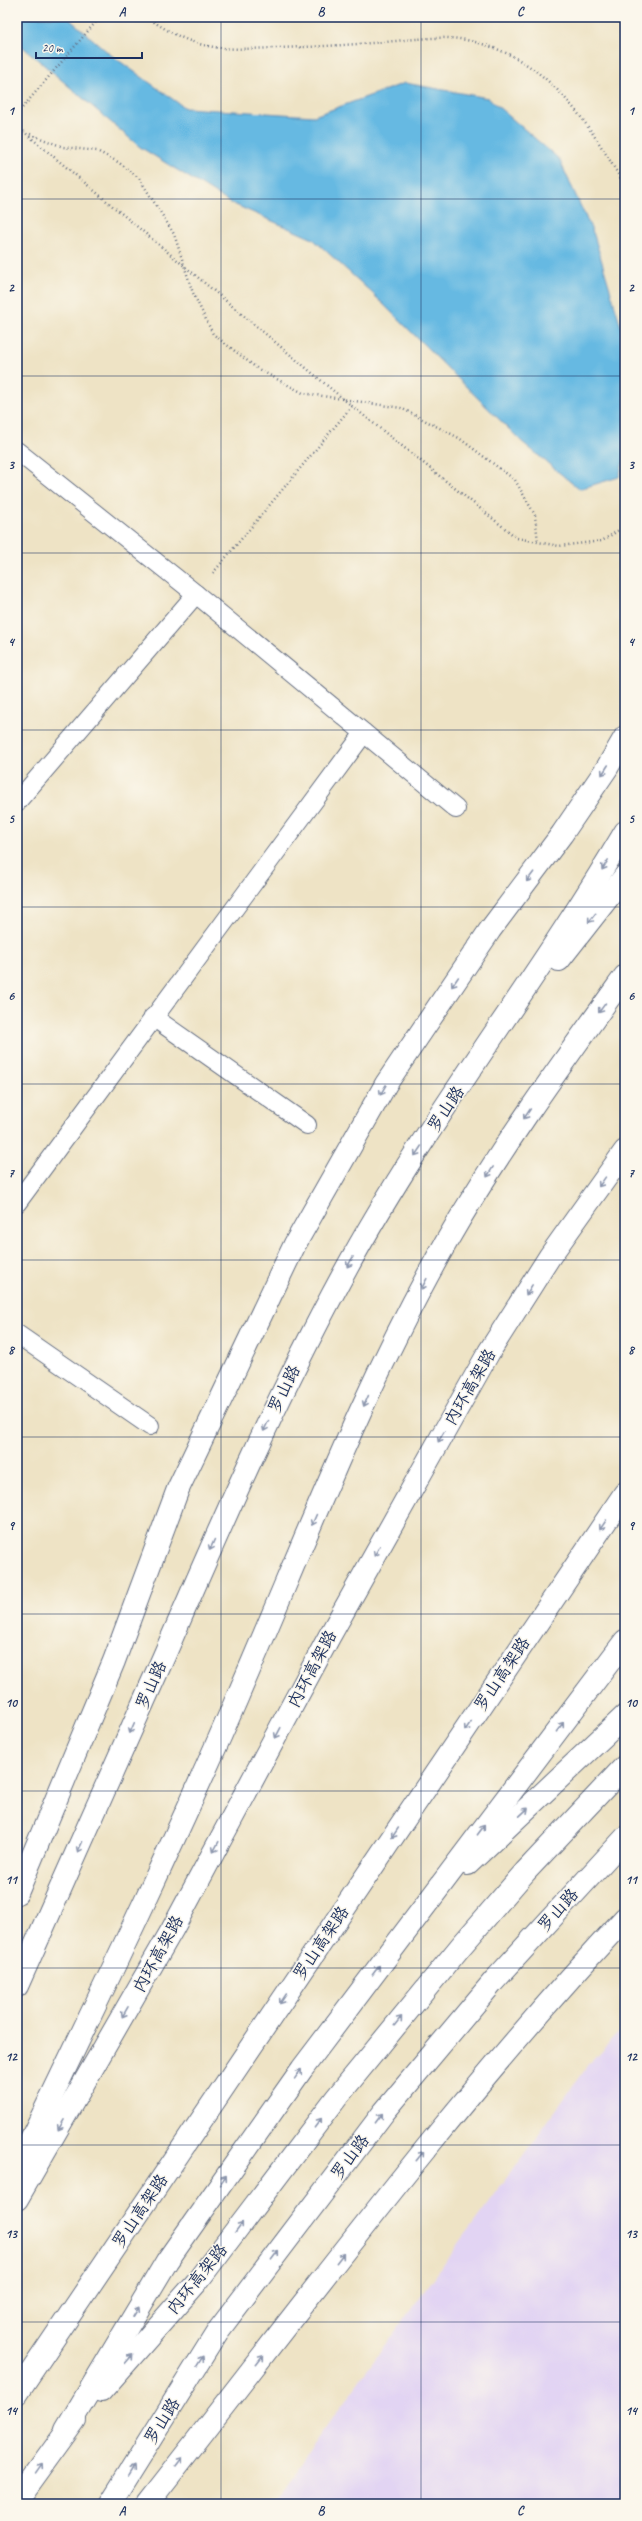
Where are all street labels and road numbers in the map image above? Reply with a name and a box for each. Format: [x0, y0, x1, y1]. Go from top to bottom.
street label: 罗山路 [423, 1082, 469, 1136]
street label: 内环高架路 [440, 1345, 500, 1429]
street label: 罗山路 [263, 1361, 305, 1417]
street label: 内环高架路 [283, 1627, 341, 1711]
street label: 罗山高架路 [470, 1633, 534, 1715]
street label: 罗山路 [131, 1657, 171, 1713]
street label: 罗山路 [533, 1884, 583, 1936]
street label: 罗山高架路 [289, 1902, 353, 1984]
street label: 内环高架路 [128, 1912, 188, 1996]
street label: 罗山路 [326, 2130, 374, 2184]
street label: 罗山高架路 [108, 2170, 172, 2252]
street label: 内环高架路 [162, 2239, 232, 2319]
street label: 罗山路 [140, 2394, 184, 2448]

